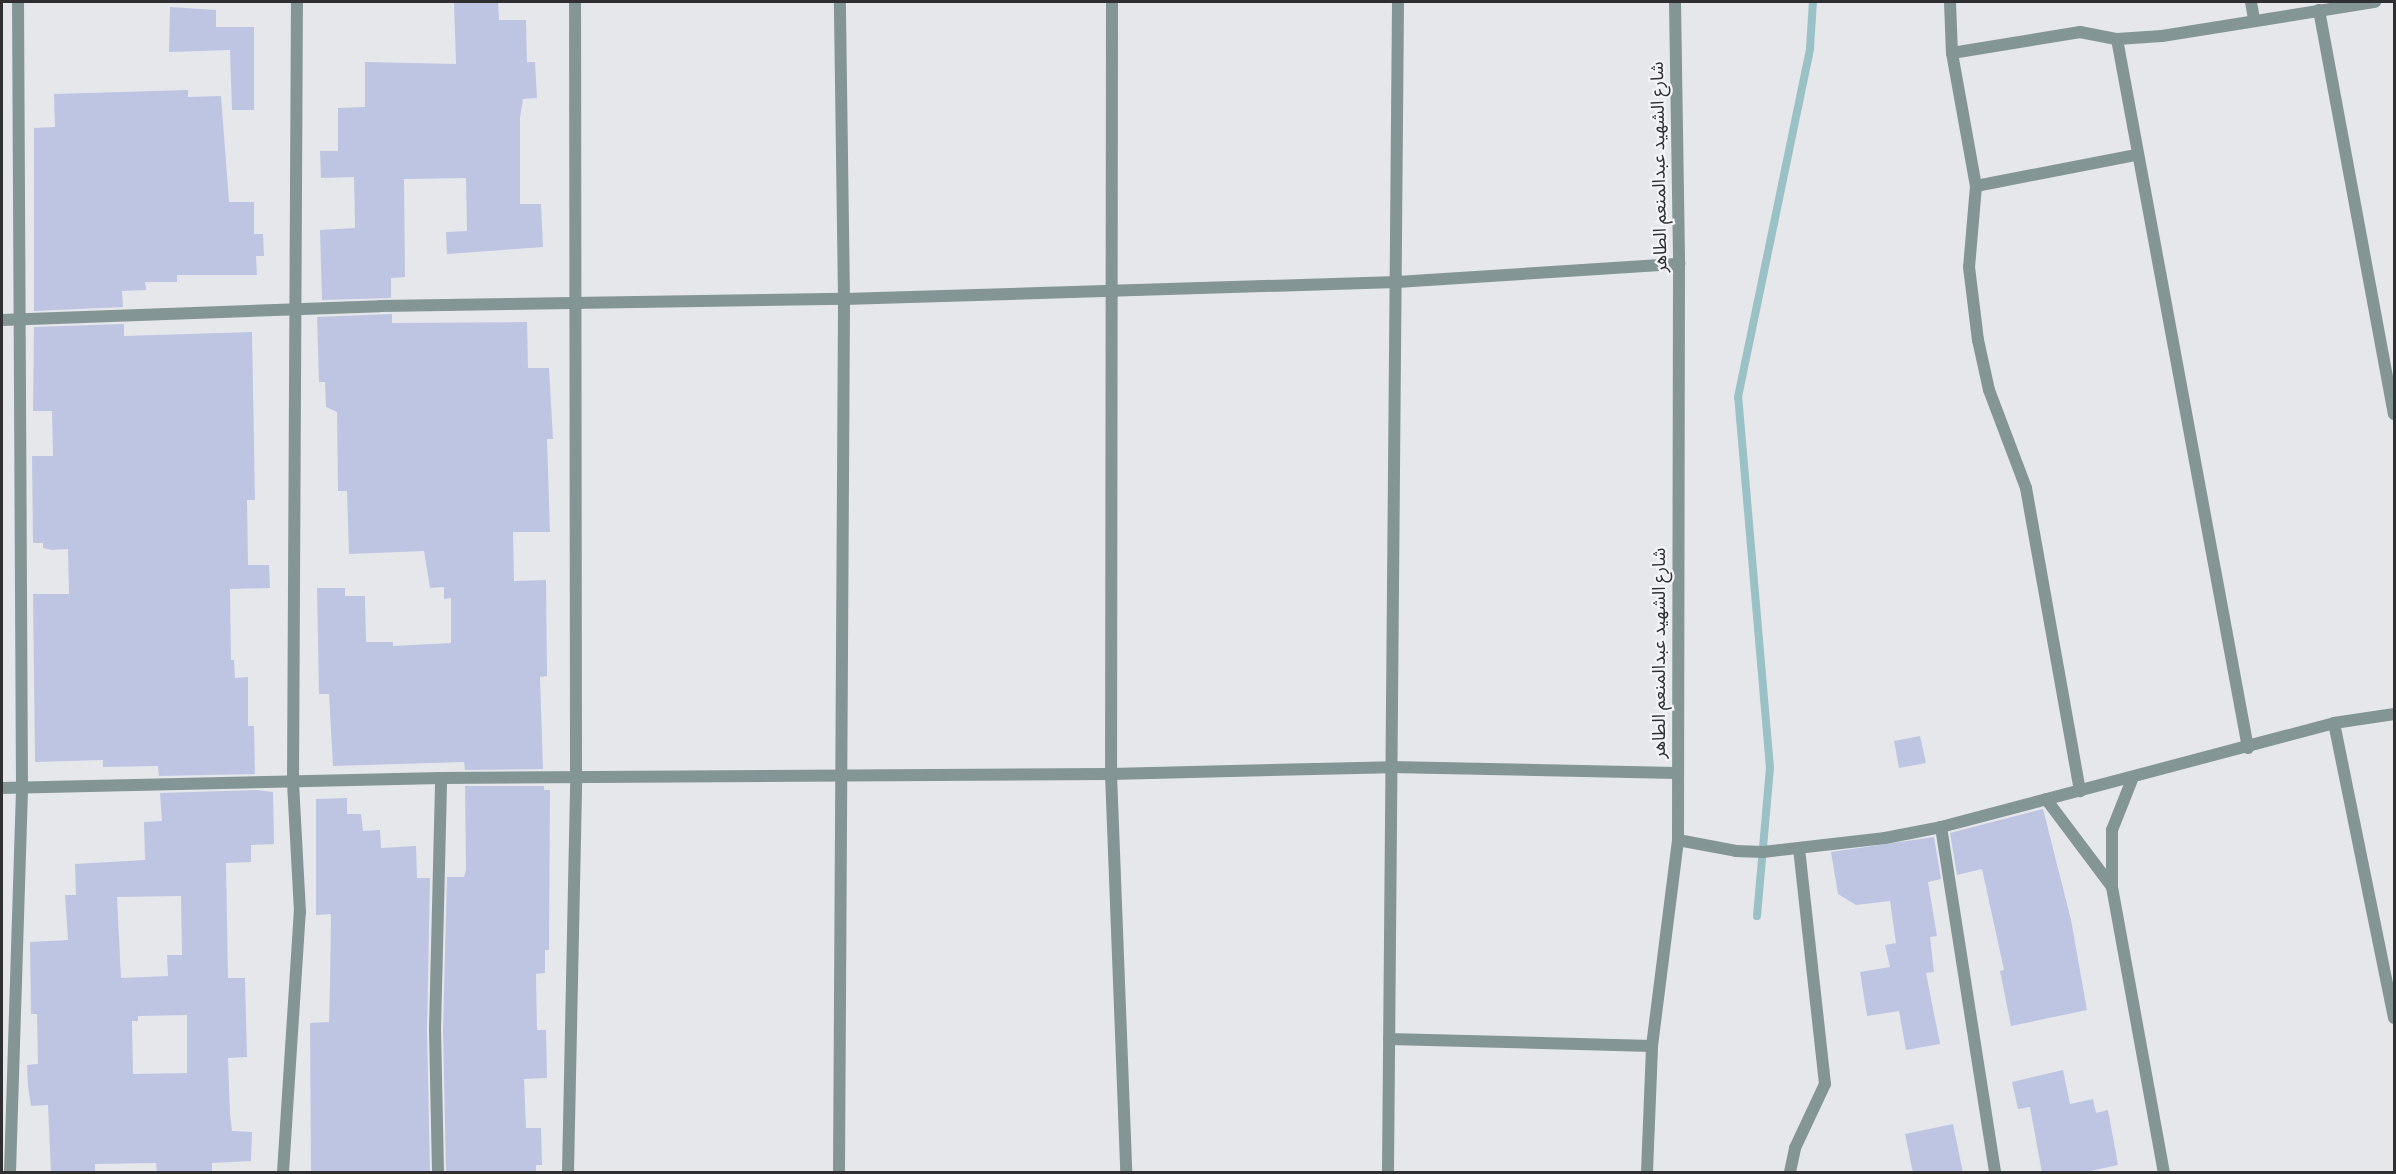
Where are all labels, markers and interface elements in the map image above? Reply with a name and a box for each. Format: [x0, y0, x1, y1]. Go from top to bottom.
street label: شارع الشهيد عبدالمنعم الطاهر [1646, 61, 1672, 273]
street label: شارع الشهيد عبدالمنعم الطاهر [1648, 548, 1670, 758]

